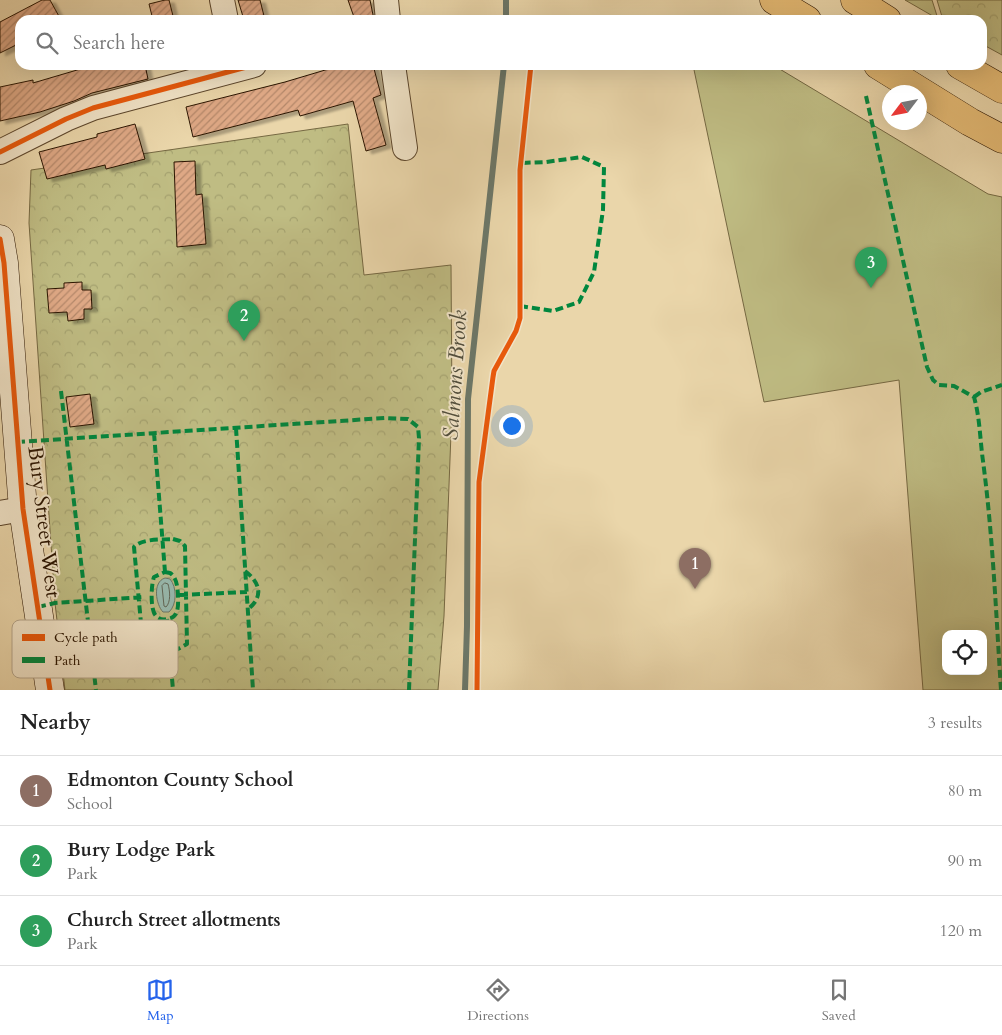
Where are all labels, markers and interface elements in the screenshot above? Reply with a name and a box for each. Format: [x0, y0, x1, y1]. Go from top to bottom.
search box [15, 15, 987, 70]
icon: search [33, 29, 61, 57]
text: Search here [73, 30, 165, 56]
north arrow [882, 85, 927, 130]
pin: 3 [855, 247, 887, 288]
pin: 2 [228, 300, 260, 341]
water label: Salmons Brook [435, 309, 475, 441]
your location [499, 413, 525, 439]
street label: Bury Street West [20, 444, 68, 600]
pin: 1 [679, 548, 711, 589]
legend [12, 620, 178, 678]
text: Cycle path [54, 628, 118, 647]
map controls [942, 630, 987, 675]
button: locate [942, 630, 987, 675]
text: Path [54, 651, 81, 670]
text: Nearby [20, 708, 91, 737]
text: 3 results [928, 712, 982, 734]
text: Edmonton County School [67, 767, 293, 793]
text: 1 [32, 780, 40, 802]
text: 80 m [948, 780, 982, 802]
text: School [67, 793, 112, 815]
text: Bury Lodge Park [67, 837, 215, 863]
text: 2 [32, 850, 40, 872]
text: 90 m [948, 850, 982, 872]
text: Park [67, 863, 98, 885]
text: Church Street allotments [67, 907, 281, 933]
text: 3 [32, 920, 40, 942]
text: 120 m [940, 920, 982, 942]
text: Park [67, 933, 98, 955]
tab: Map [146, 976, 174, 1025]
tab: Directions [467, 976, 529, 1025]
tab: Saved [822, 976, 856, 1025]

